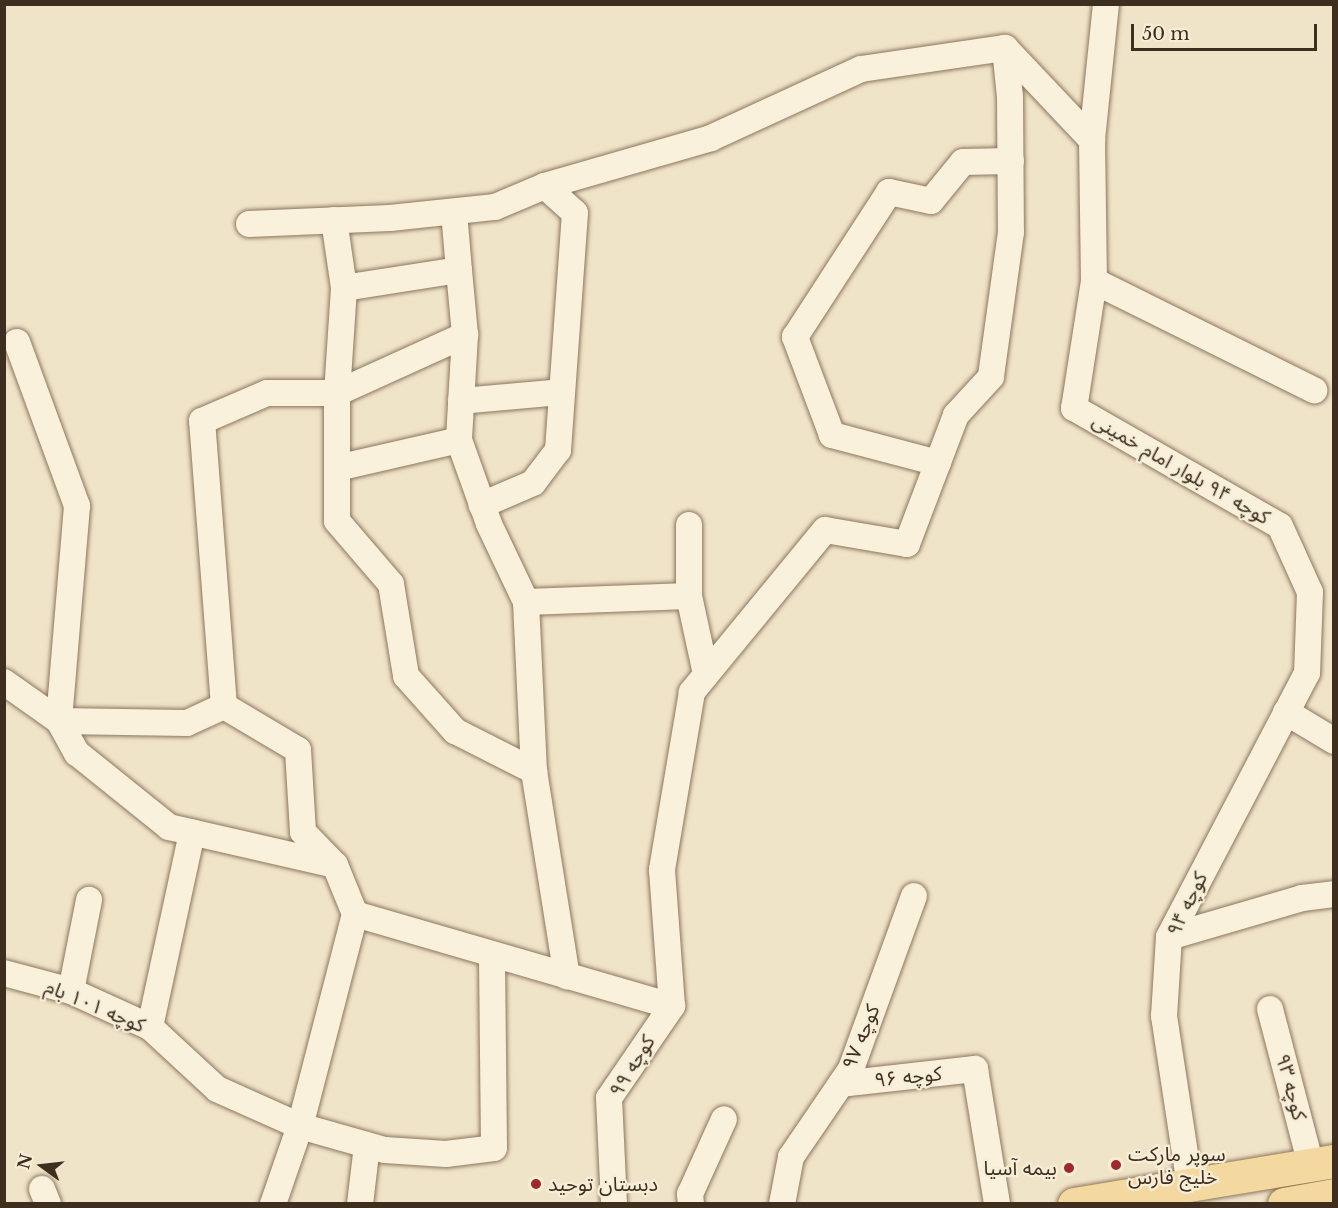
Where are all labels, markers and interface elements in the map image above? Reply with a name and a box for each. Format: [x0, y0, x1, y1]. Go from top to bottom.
scale bar [1134, 12, 1320, 50]
text: 50 m [1142, 23, 1190, 45]
street label: کوچه ۹۴ بلوار امام خمینی [1088, 408, 1274, 530]
street label: کوچه ۹۴ [1161, 868, 1213, 940]
street label: کوچه ۱۰۱ بام [42, 974, 148, 1038]
street label: کوچه ۹۷ [837, 1001, 885, 1073]
street label: کوچه ۹۹ [604, 1031, 660, 1101]
street label: کوچه ۹۳ [1271, 1051, 1311, 1123]
street label: کوچه ۹۶ [873, 1062, 943, 1092]
north arrow [12, 1136, 72, 1196]
place label: سوپر مارکت خلیج فارس [1128, 1142, 1226, 1189]
text: N [13, 1151, 36, 1171]
place label: بیمه آسیا [983, 1156, 1057, 1180]
marker: سوپر مارکت خلیج فارس [1109, 1158, 1123, 1172]
marker: بیمه آسیا [1062, 1161, 1076, 1175]
place label: دبستان توحید [548, 1172, 658, 1196]
marker: دبستان توحید [529, 1177, 543, 1191]

